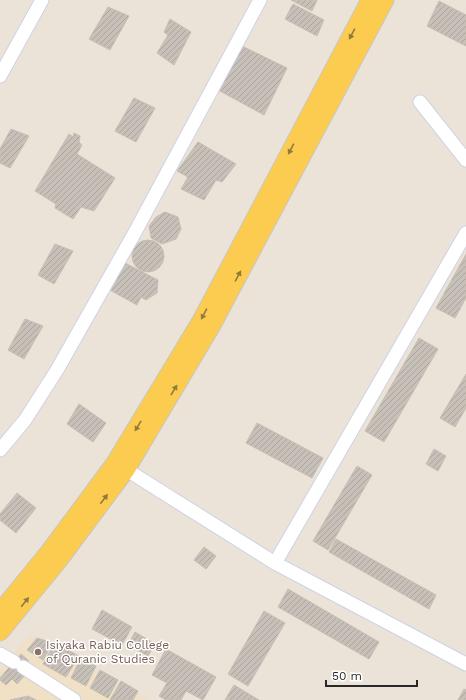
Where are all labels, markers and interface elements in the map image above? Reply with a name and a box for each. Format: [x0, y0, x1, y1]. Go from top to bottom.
one-way arrow [348, 29, 355, 40]
one-way arrow [287, 143, 294, 155]
one-way arrow [235, 271, 241, 282]
one-way arrow [201, 308, 208, 320]
one-way arrow [171, 384, 178, 396]
one-way arrow [134, 421, 142, 431]
one-way arrow [100, 494, 108, 504]
one-way arrow [20, 596, 29, 607]
place label: Isiyaka Rabiu College of Quranic Studies [46, 638, 169, 666]
marker: Isiyaka Rabiu College of Quranic Studies [33, 647, 43, 657]
scale bar [326, 662, 417, 688]
text: 50 m [332, 669, 362, 683]

